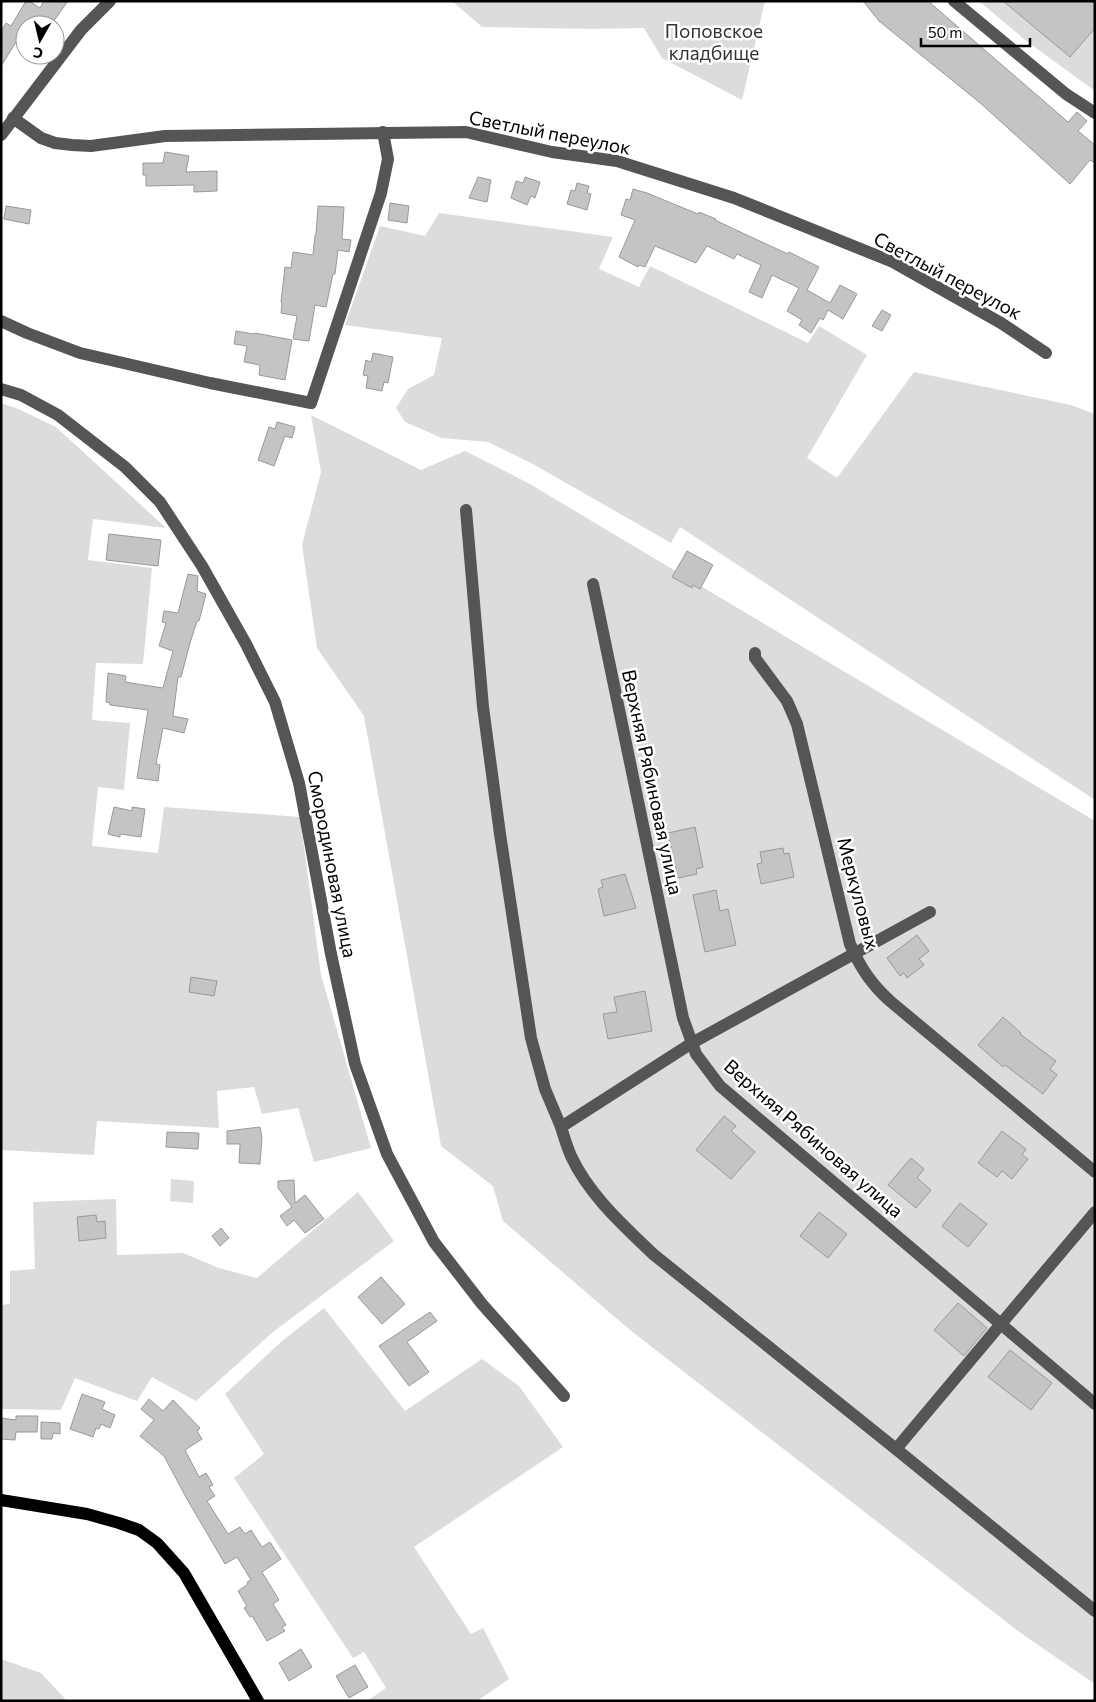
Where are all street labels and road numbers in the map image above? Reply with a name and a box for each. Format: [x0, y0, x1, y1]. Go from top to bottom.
street label: Светлый переулок [467, 105, 633, 159]
street label: Светлый переулок [870, 226, 1026, 324]
street label: Верхняя Рябиновая улица [618, 667, 688, 897]
street label: Смородиновая улица [304, 769, 362, 959]
street label: Меркуловых [833, 835, 885, 951]
street label: Верхняя Рябиновая улица [720, 1054, 908, 1222]

